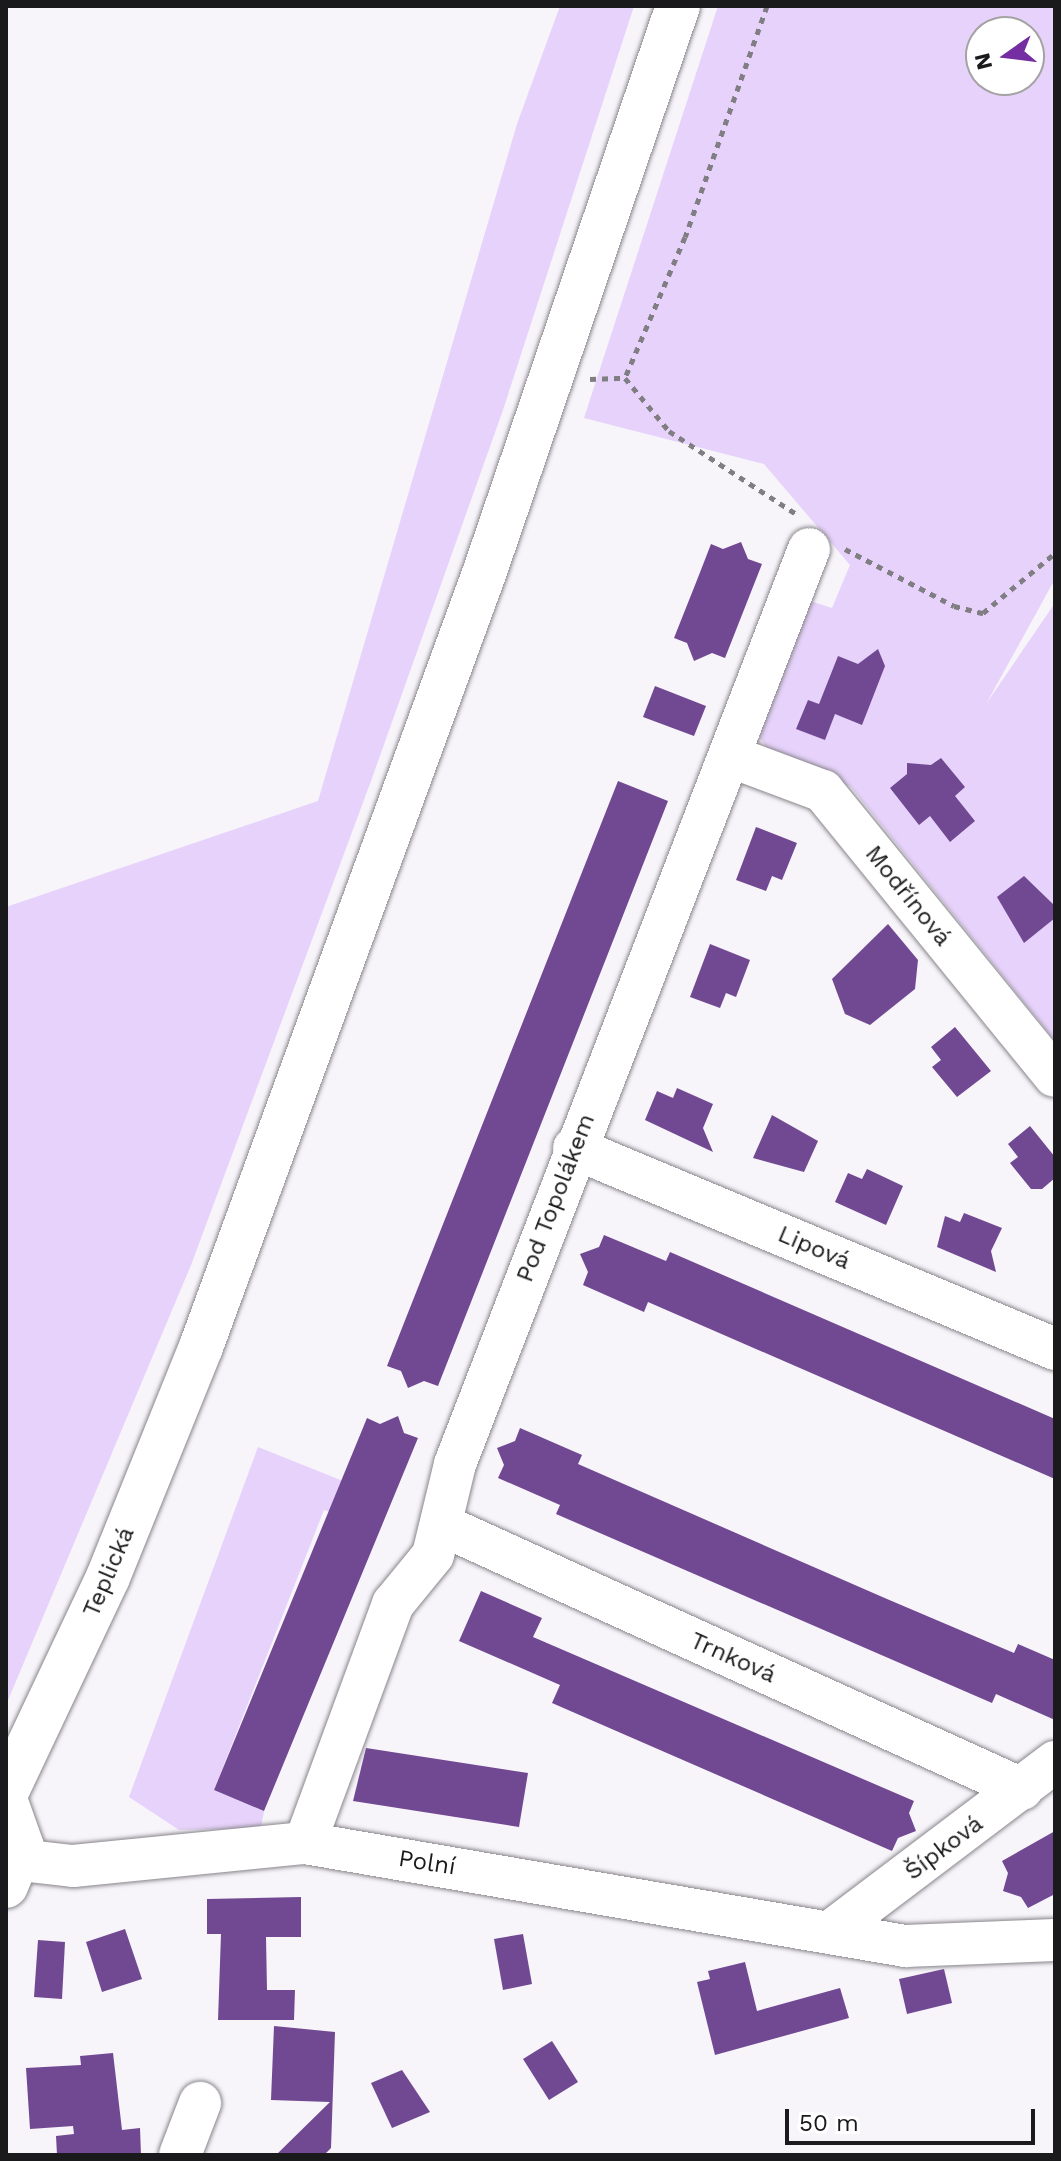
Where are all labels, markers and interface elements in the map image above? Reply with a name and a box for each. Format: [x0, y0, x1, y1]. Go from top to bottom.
north arrow [965, 16, 1045, 96]
text: N [969, 51, 997, 72]
street label: Modřínová [859, 840, 957, 952]
street label: Pod Topolákem [511, 1109, 601, 1287]
street label: Lipová [773, 1220, 855, 1276]
street label: Teplická [77, 1523, 141, 1621]
street label: Trnková [686, 1626, 780, 1690]
street label: Šípková [899, 1809, 989, 1887]
street label: Polní [396, 1844, 458, 1882]
scale bar [789, 2093, 1039, 2143]
text: 50 m [799, 2109, 859, 2137]

